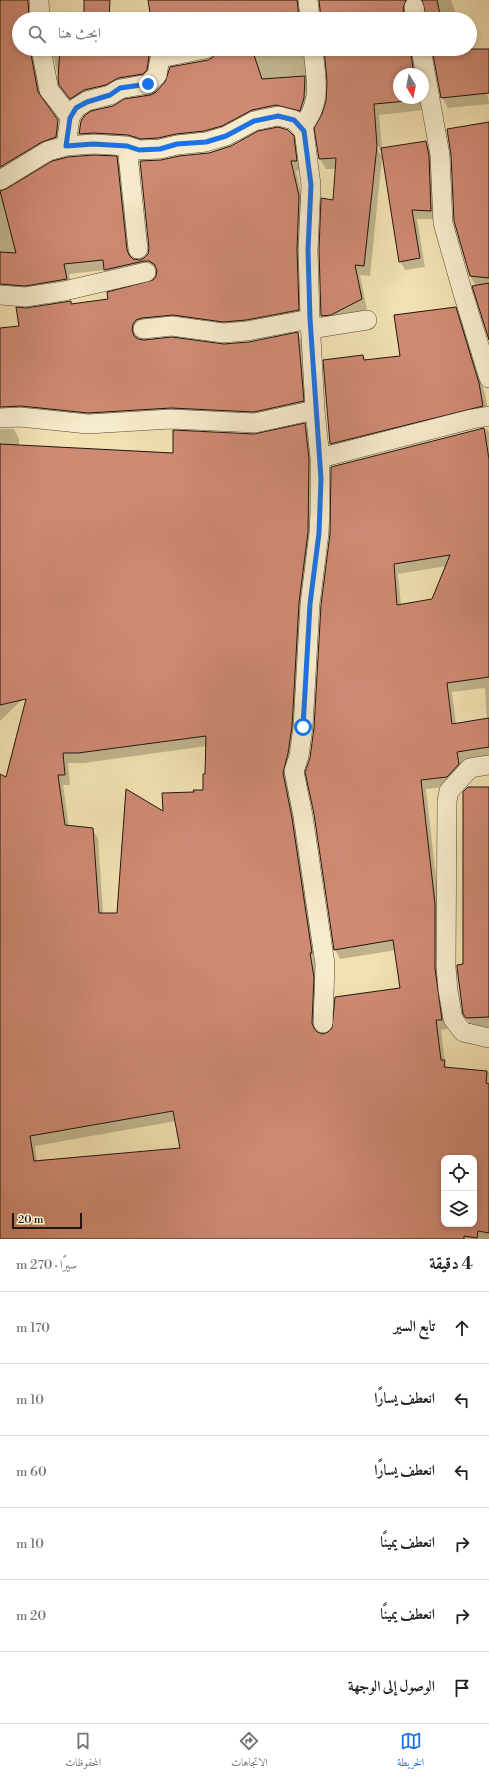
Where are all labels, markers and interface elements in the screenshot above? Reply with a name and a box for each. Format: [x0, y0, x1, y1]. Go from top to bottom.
search box [12, 12, 477, 56]
icon: search [26, 23, 48, 45]
text: ابحث هنا [58, 24, 101, 43]
north arrow [393, 68, 429, 104]
route end [139, 75, 157, 93]
route start [294, 718, 312, 736]
map controls [441, 1155, 477, 1227]
button: locate [441, 1155, 477, 1191]
button: layers [441, 1191, 477, 1227]
scale bar [12, 1211, 82, 1230]
text: 20 m [18, 1213, 43, 1227]
text: 4 دقيقة [429, 1253, 473, 1275]
text: سيرًا · 270 m [16, 1257, 77, 1273]
text: تابع السير [393, 1317, 435, 1336]
icon: ahead [451, 1317, 473, 1339]
text: 170 m [16, 1320, 50, 1336]
text: انعطف يسارًا [374, 1389, 435, 1408]
icon: left [451, 1389, 473, 1411]
text: 10 m [16, 1392, 44, 1408]
text: انعطف يسارًا [374, 1461, 435, 1480]
icon: left [451, 1461, 473, 1483]
text: 60 m [16, 1464, 47, 1480]
text: انعطف يمينًا [380, 1533, 435, 1552]
icon: right [451, 1533, 473, 1555]
text: 10 m [16, 1536, 44, 1552]
text: انعطف يمينًا [380, 1605, 435, 1624]
icon: right [451, 1605, 473, 1627]
text: 20 m [16, 1608, 46, 1624]
text: الوصول إلى الوجهة [348, 1677, 435, 1696]
icon: arrive [451, 1677, 473, 1699]
tab: المحفوظات [65, 1730, 101, 1773]
tab: الاتجاهات [231, 1730, 268, 1773]
tab: الخريطة [397, 1730, 424, 1773]

